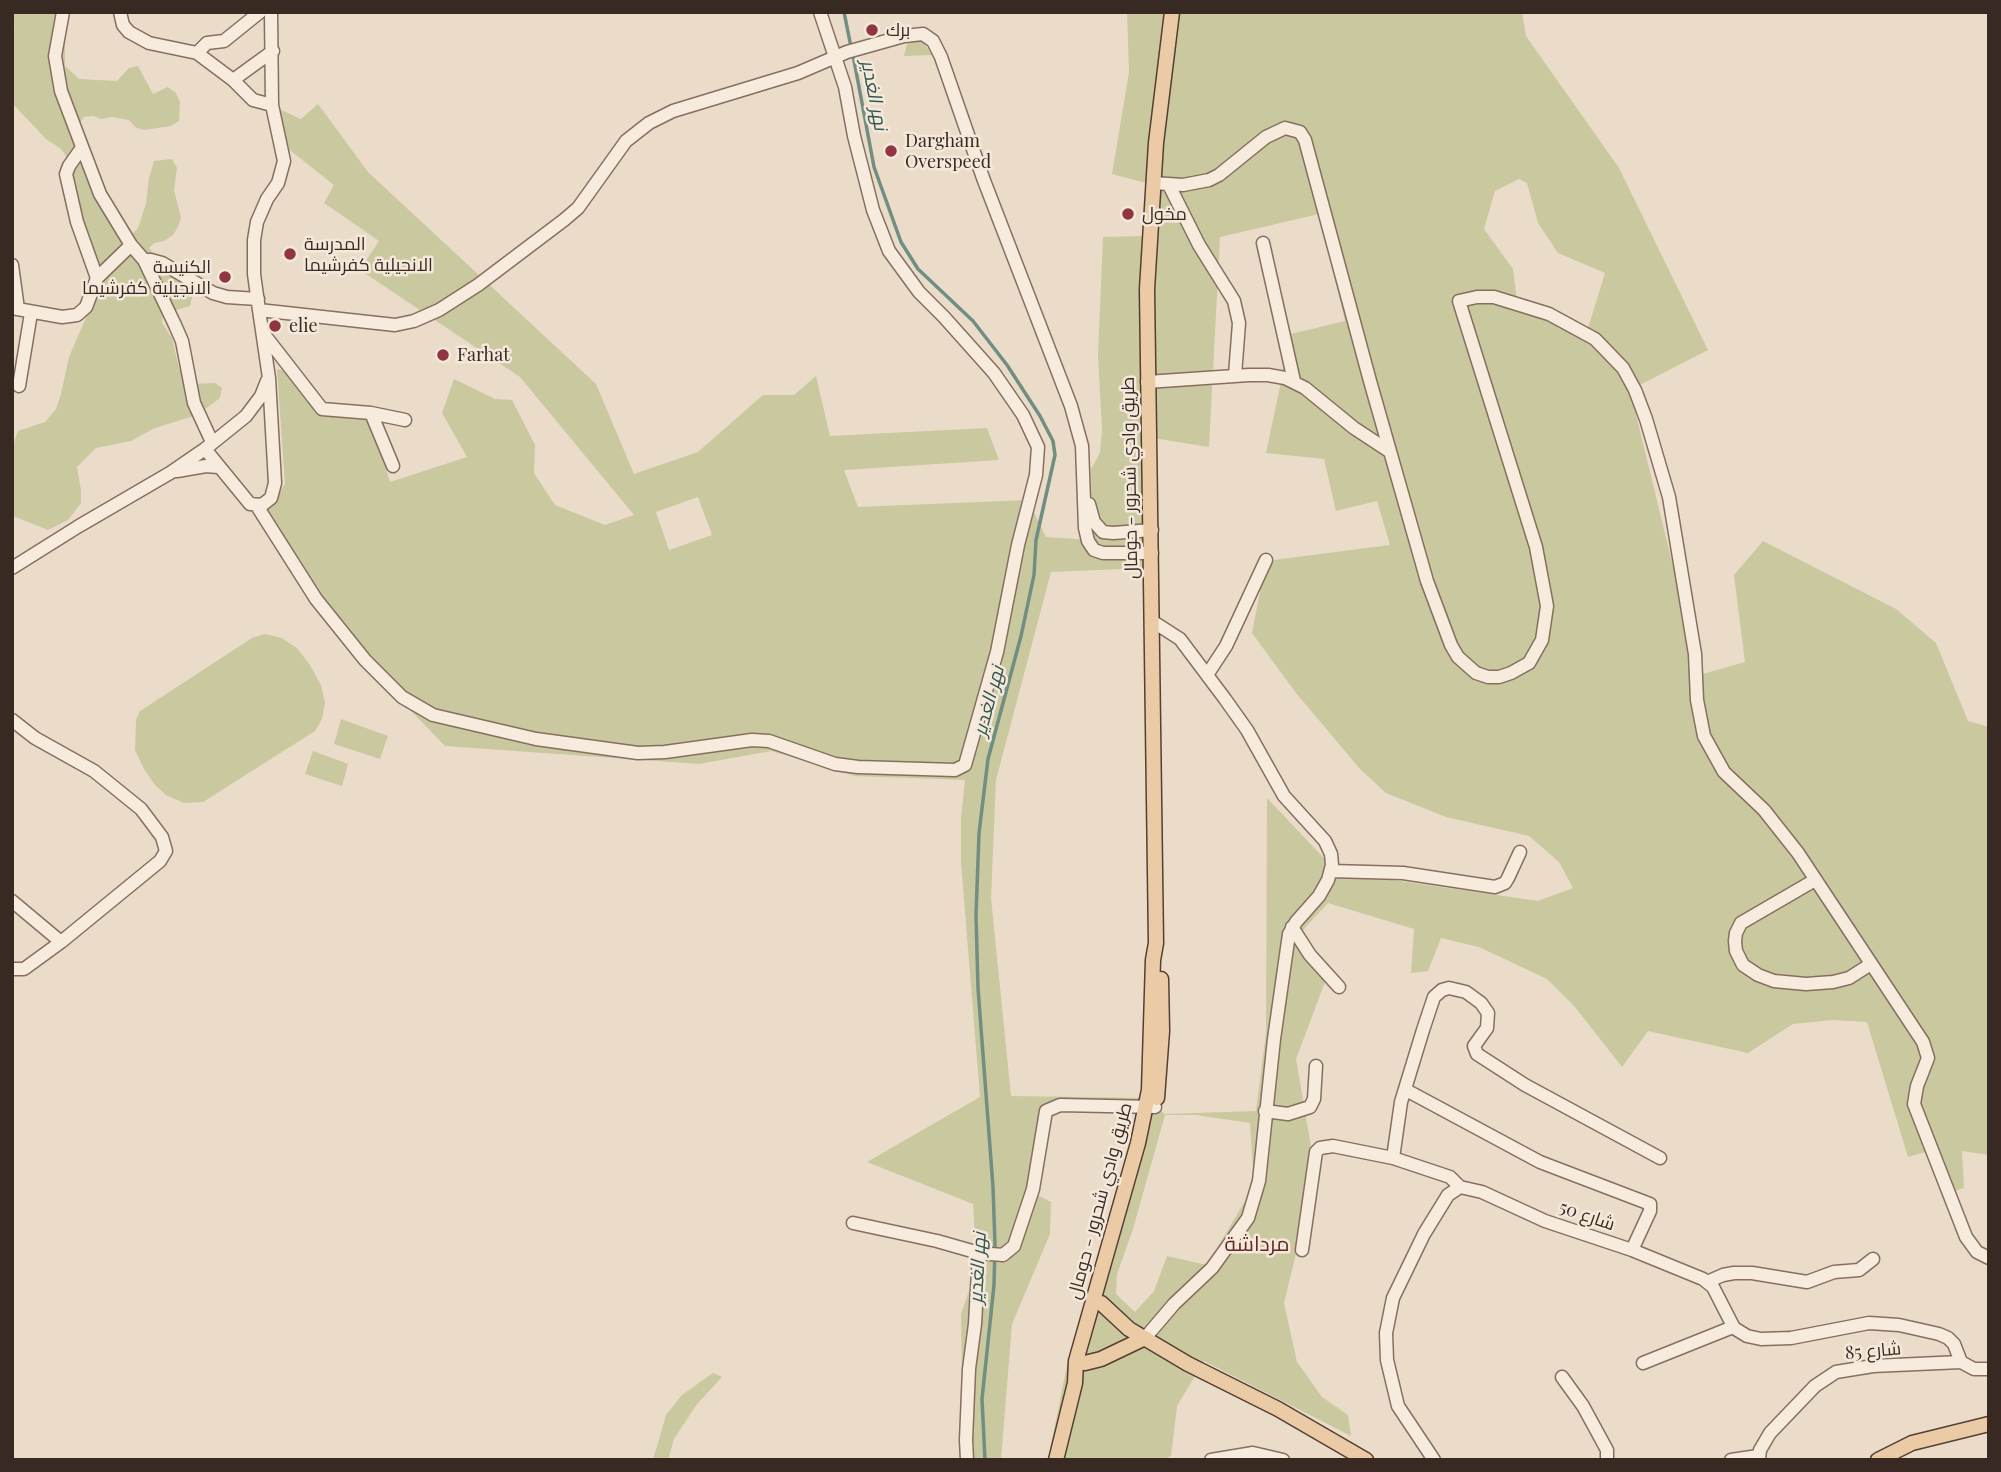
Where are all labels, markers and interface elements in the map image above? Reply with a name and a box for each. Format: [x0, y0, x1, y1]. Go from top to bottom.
place label: برك [886, 19, 910, 41]
marker: برك [864, 22, 880, 38]
water label: نهر الغدير [856, 58, 892, 132]
place label: Dargham Overspeed [905, 130, 991, 172]
marker: Dargham Overspeed [883, 143, 899, 159]
place label: مخول [1142, 203, 1187, 225]
marker: مخول [1120, 206, 1136, 222]
place label: المدرسة الانجيلية كفرشيما [304, 233, 433, 276]
marker: المدرسة الانجيلية كفرشيما [282, 246, 298, 262]
place label: الكنيسة الانجيلية كفرشيما [82, 256, 211, 298]
marker: الكنيسة الانجيلية كفرشيما [217, 269, 233, 285]
place label: elie [289, 315, 318, 337]
marker: elie [267, 318, 283, 334]
place label: Farhat [457, 344, 510, 366]
marker: Farhat [435, 347, 451, 363]
street label: طريق وادي شحرور - حومال [1117, 377, 1143, 579]
water label: نهر الغدير [969, 664, 1009, 738]
street label: طريق وادي شحرور - حومال [1063, 1100, 1137, 1302]
street label: شارع 50 [1556, 1196, 1618, 1236]
district label: مرداشة [1224, 1231, 1290, 1257]
water label: نهر الغدير [965, 1232, 991, 1304]
street label: شارع 85 [1844, 1338, 1902, 1364]

